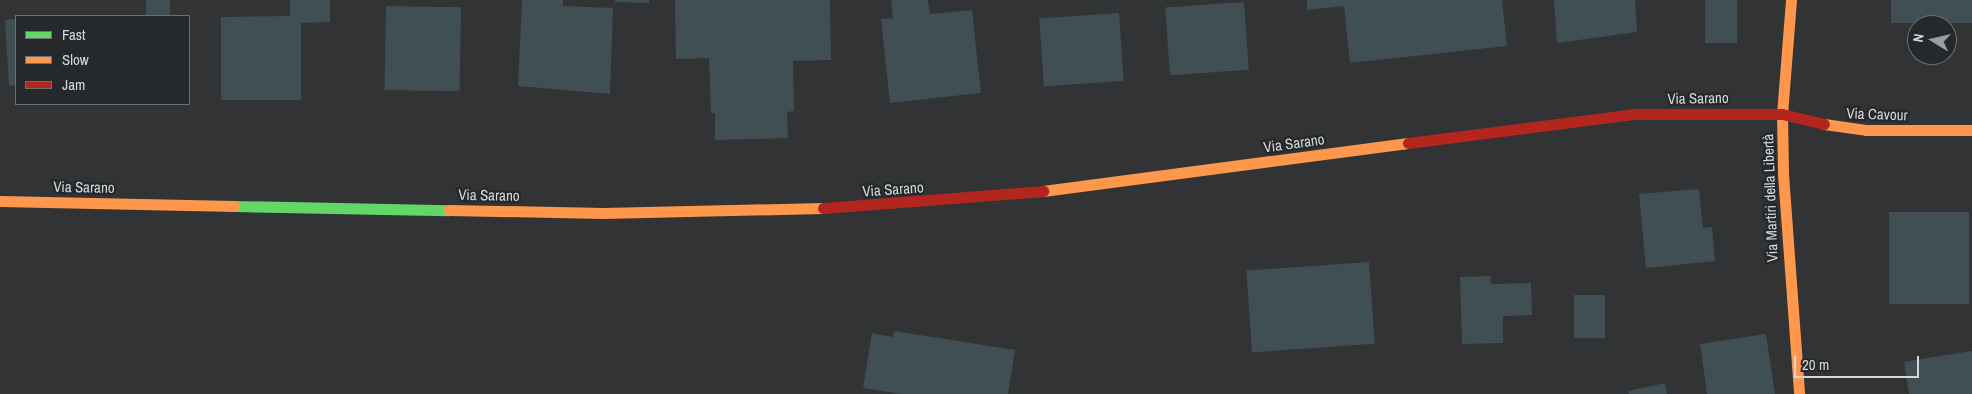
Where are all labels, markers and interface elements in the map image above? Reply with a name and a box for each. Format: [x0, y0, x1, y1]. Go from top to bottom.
legend [15, 15, 190, 105]
north arrow [1907, 15, 1957, 65]
text: Fast [62, 24, 85, 45]
text: N [1909, 32, 1928, 43]
text: Slow [62, 49, 89, 70]
text: Jam [62, 74, 85, 95]
street label: Via Sarano [1667, 88, 1729, 108]
street label: Via Cavour [1846, 104, 1908, 124]
street label: Via Sarano [1262, 130, 1326, 156]
street label: Via Martiri della Libertà [1759, 134, 1781, 262]
street label: Via Sarano [53, 177, 115, 197]
street label: Via Sarano [862, 178, 924, 200]
street label: Via Sarano [458, 185, 520, 205]
scale bar [1797, 346, 1922, 378]
text: 20 m [1802, 354, 1829, 375]

